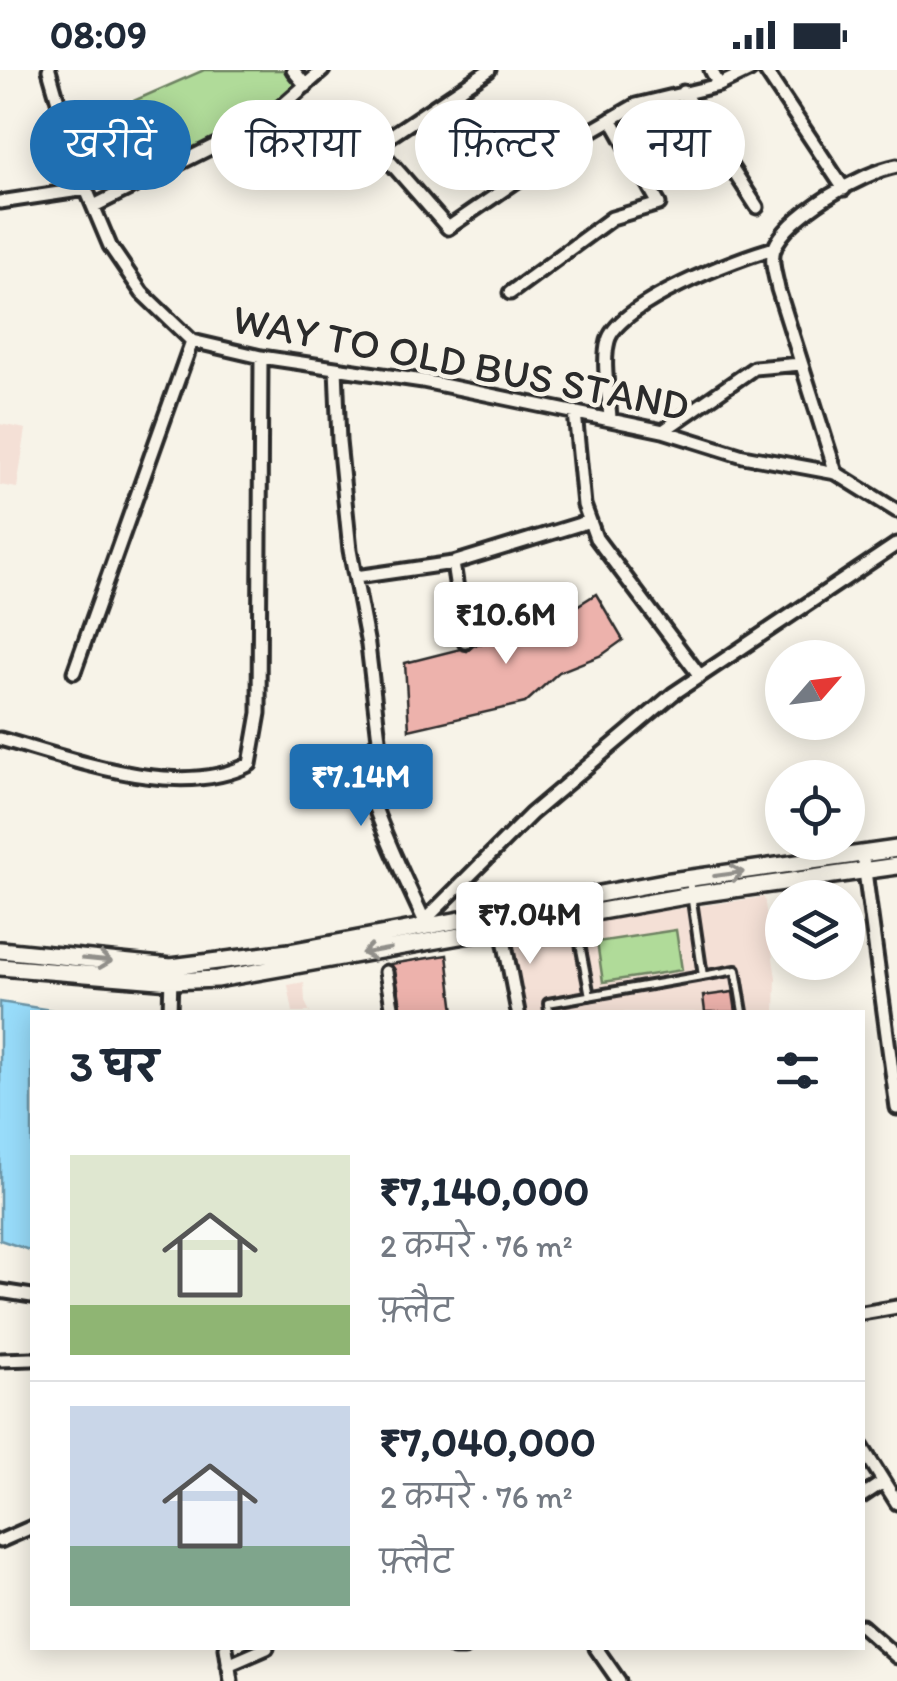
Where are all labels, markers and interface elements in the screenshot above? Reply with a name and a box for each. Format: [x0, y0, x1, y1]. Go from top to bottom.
text: 08:09 [50, 12, 147, 58]
chip: खरीदें [30, 100, 191, 190]
chip: किराया [211, 100, 395, 190]
chip: फ़िल्टर [415, 100, 593, 190]
chip: नया [613, 100, 745, 190]
street label: WAY TO OLD BUS STAND [228, 293, 694, 431]
pin: ₹10.6M [425, 582, 587, 667]
text: ₹10.6M [456, 595, 556, 633]
north arrow [765, 640, 865, 740]
map controls [765, 640, 865, 980]
pin: ₹7.14M [280, 744, 442, 829]
text: ₹7.14M [312, 757, 410, 795]
button: locate [765, 760, 865, 860]
one-way arrow [712, 865, 744, 883]
button: layers [765, 880, 865, 980]
pin: ₹7.04M [449, 882, 611, 967]
text: ₹7.04M [478, 895, 582, 933]
one-way arrow [360, 942, 392, 961]
one-way arrow [80, 950, 113, 969]
text: 3 घर [70, 1041, 158, 1092]
icon: filters [770, 1043, 825, 1098]
text: ₹7,140,000 [380, 1165, 589, 1216]
icon: home [150, 1195, 270, 1315]
text: 2 कमरे · 76 m² [380, 1227, 573, 1265]
text: फ़्लैट [380, 1292, 453, 1330]
text: ₹7,040,000 [380, 1416, 596, 1467]
icon: home [150, 1446, 270, 1566]
text: 2 कमरे · 76 m² [380, 1478, 573, 1516]
text: फ़्लैट [380, 1543, 453, 1581]

